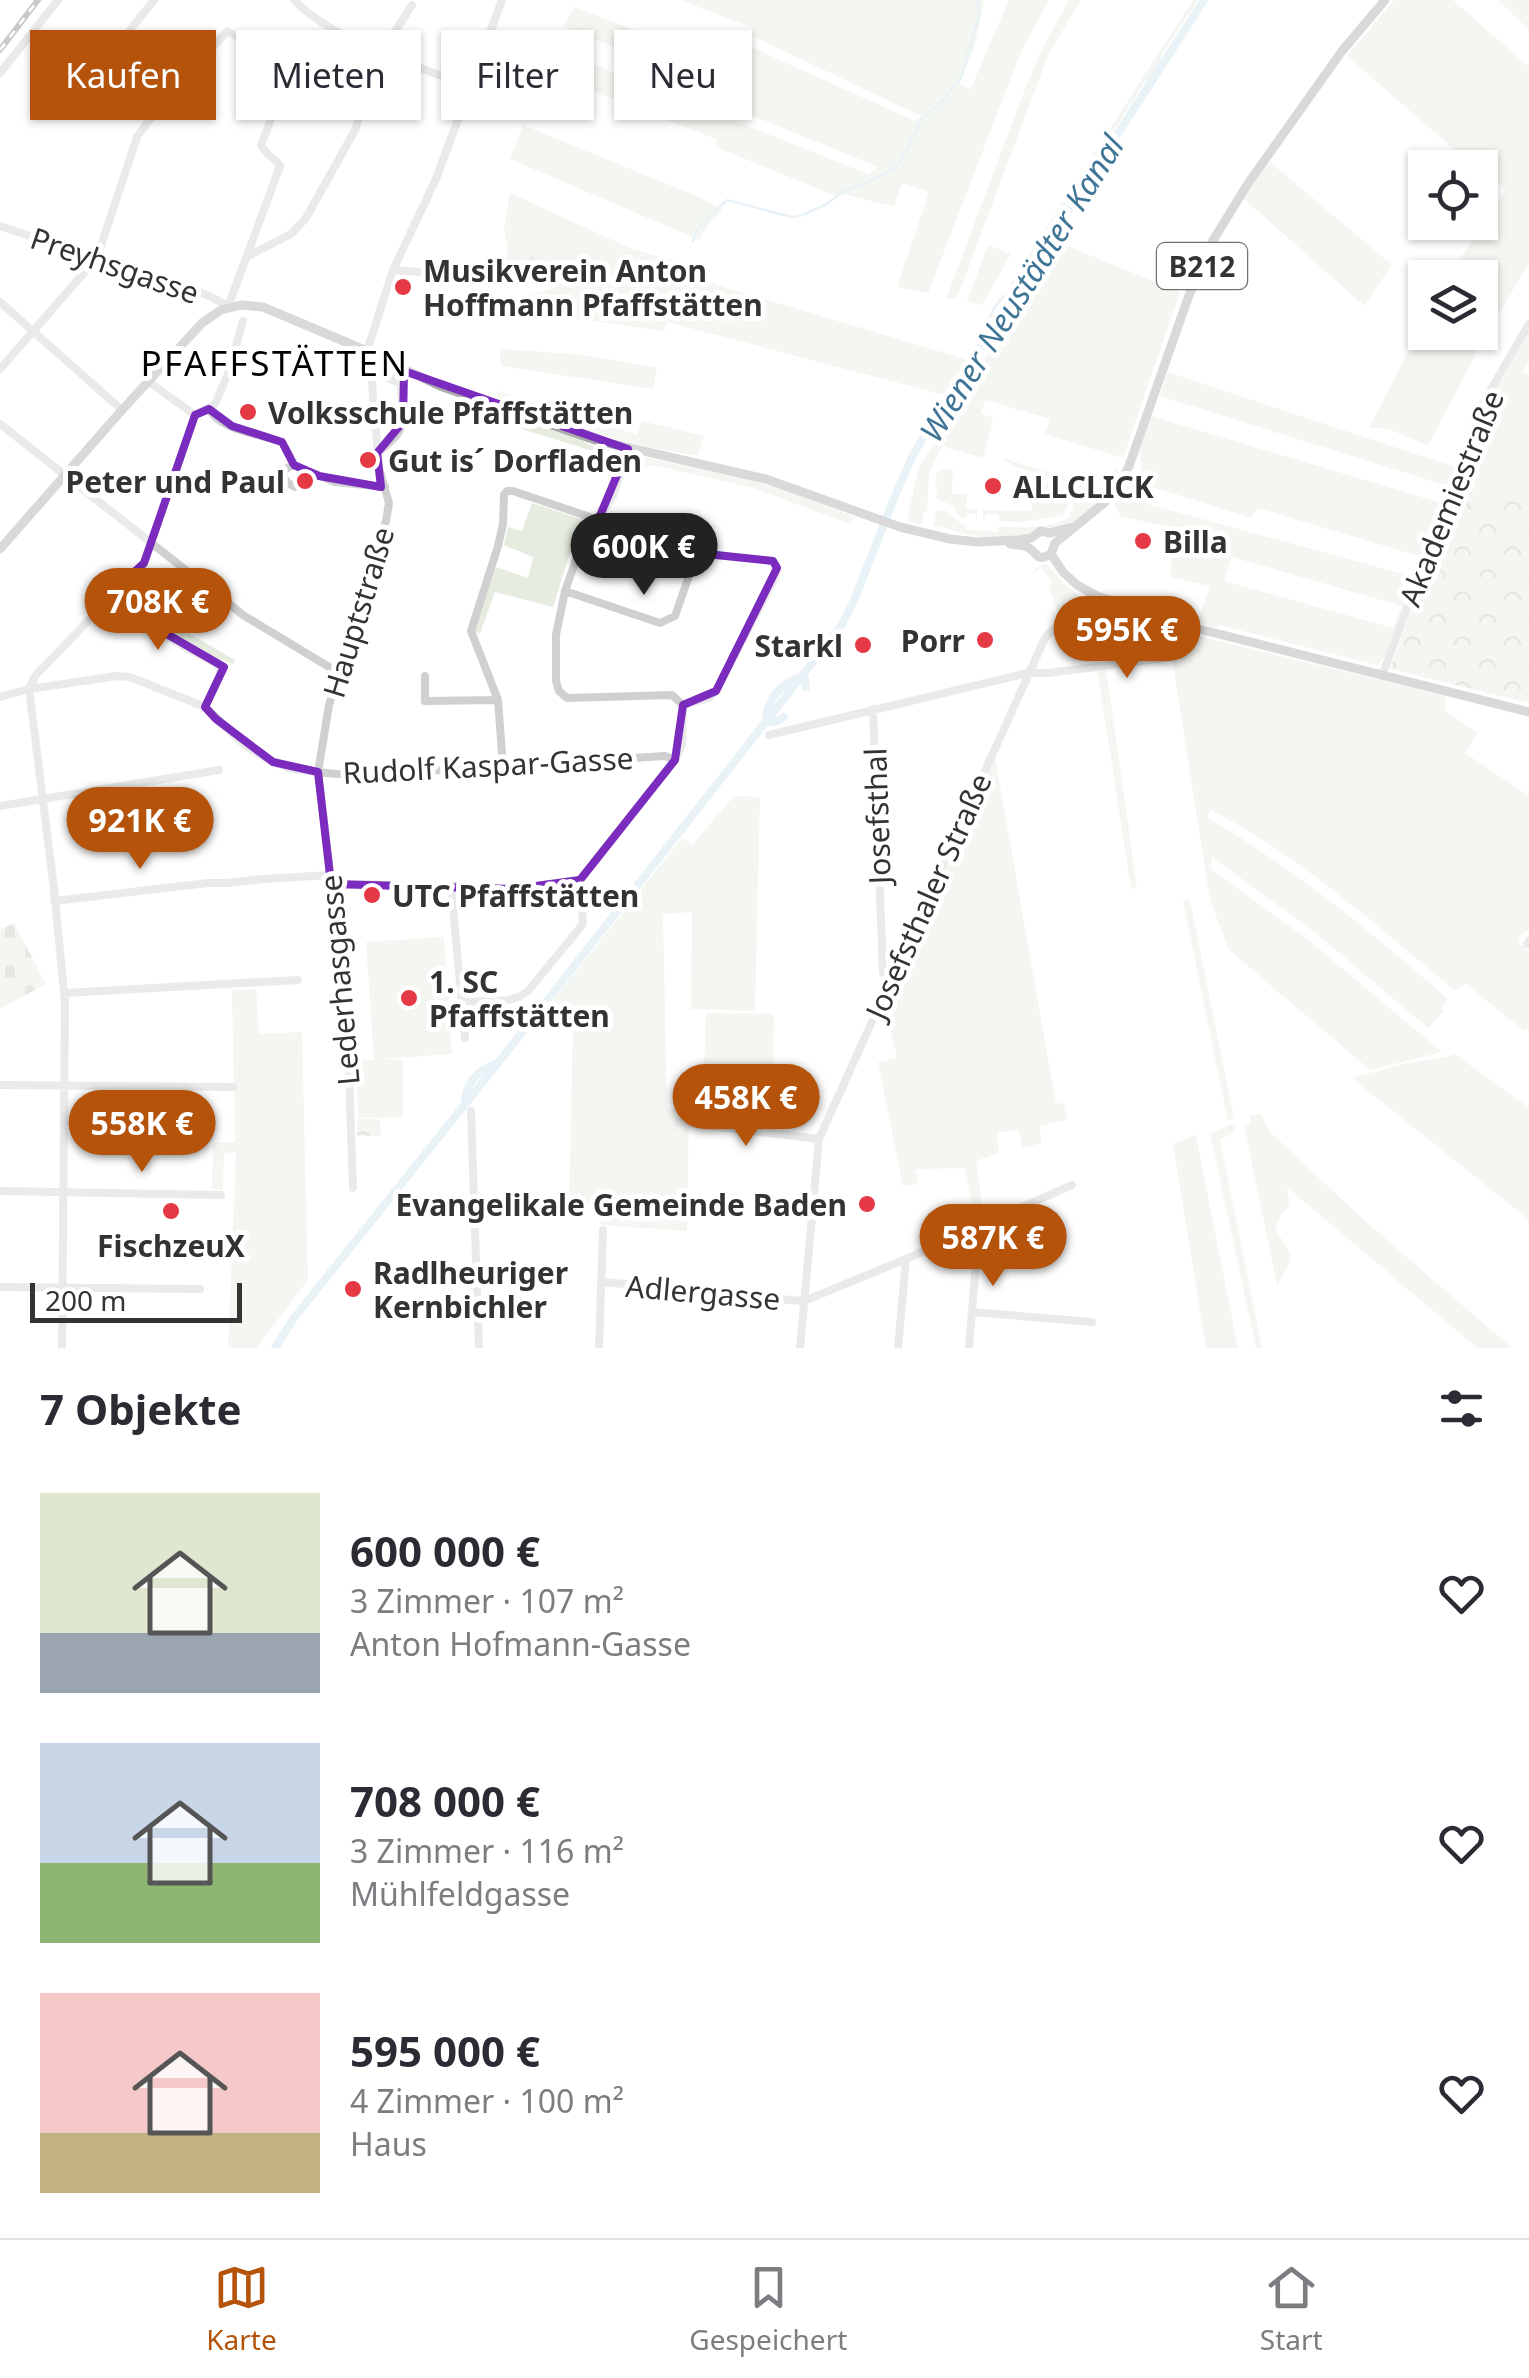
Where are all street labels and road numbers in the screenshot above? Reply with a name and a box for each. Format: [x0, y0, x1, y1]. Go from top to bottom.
street label: Preyhsgasse [25, 217, 205, 313]
road number: B212 [1157, 243, 1247, 289]
street label: Akademiestraße [1389, 384, 1513, 612]
street label: Hauptstraße [313, 522, 403, 702]
street label: Rudolf Kaspar-Gasse [342, 737, 634, 793]
street label: Josefsthal [854, 747, 900, 888]
street label: Josefsthaler Straße [854, 767, 1001, 1028]
street label: Lederhasgasse [309, 873, 369, 1087]
street label: Adlergasse [624, 1265, 782, 1319]

